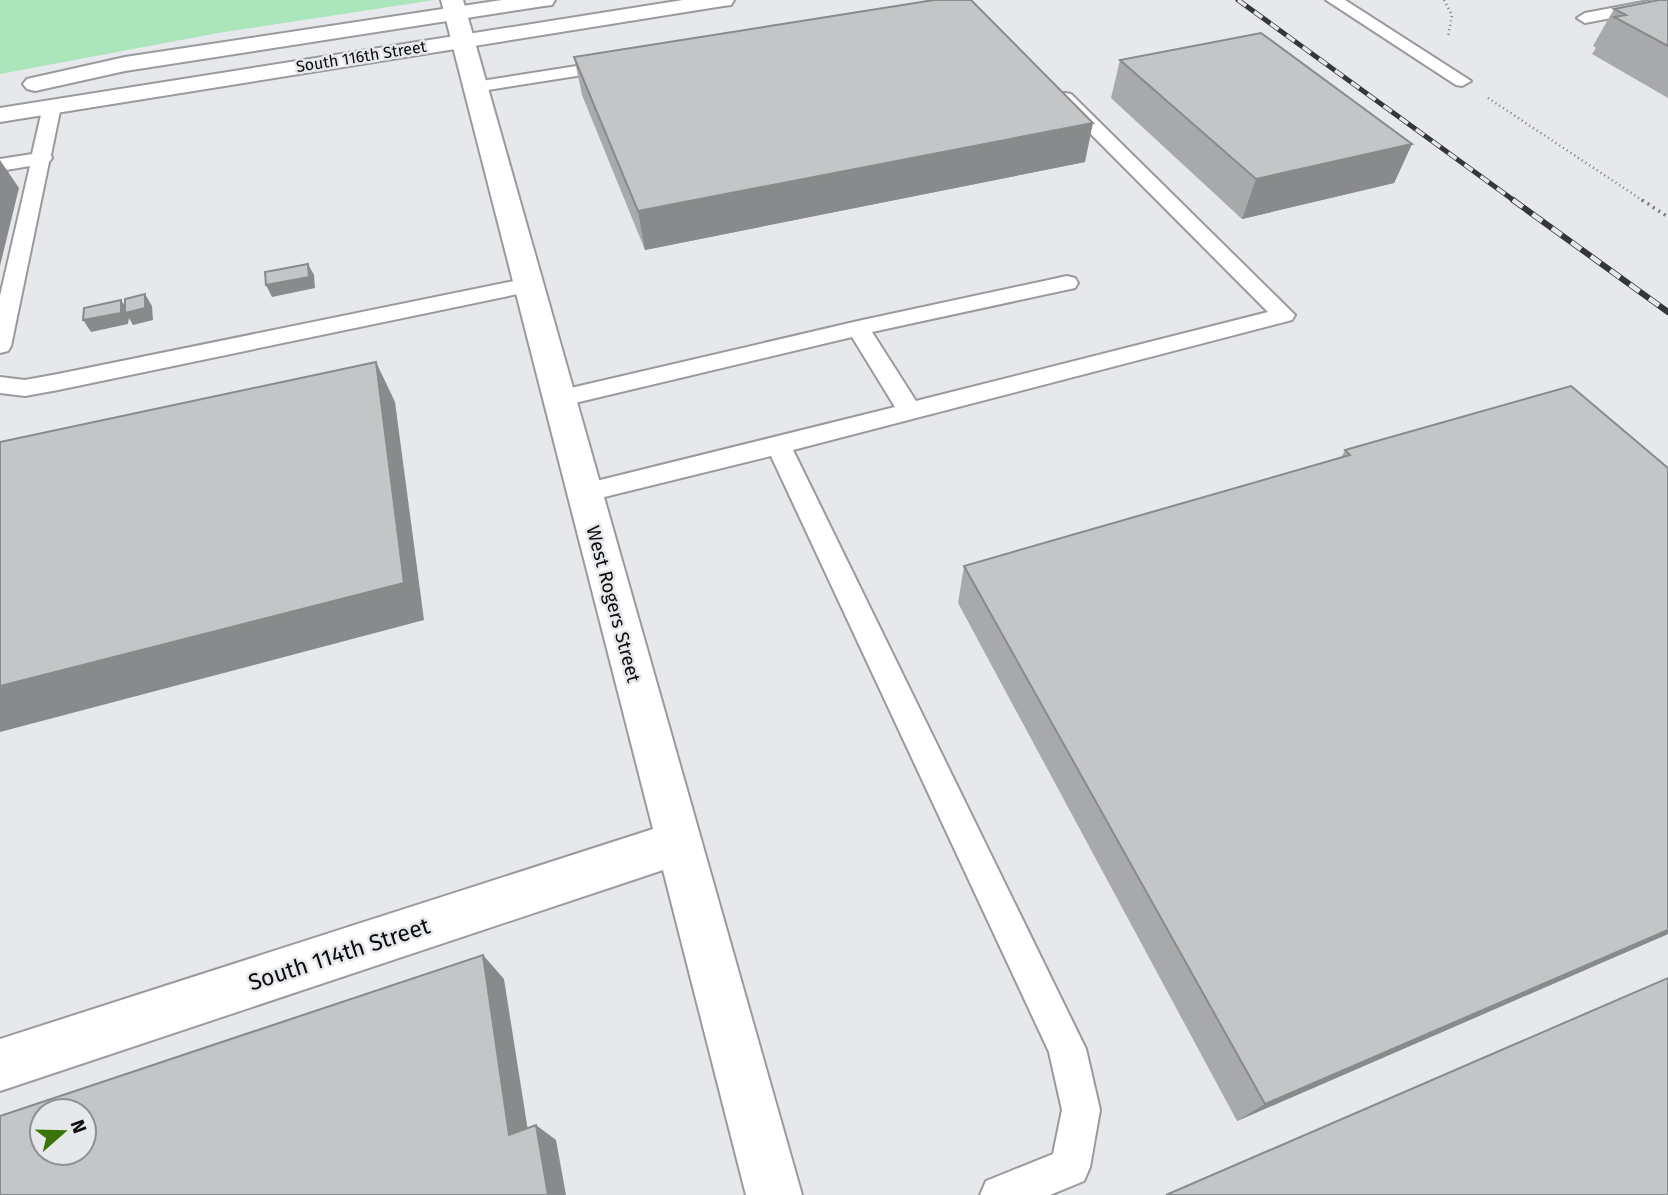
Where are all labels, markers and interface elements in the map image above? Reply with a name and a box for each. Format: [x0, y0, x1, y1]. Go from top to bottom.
street label: South 116th Street [295, 37, 428, 76]
street label: West Rogers Street [582, 523, 646, 685]
street label: South 114th Street [245, 911, 434, 997]
north arrow [28, 1097, 98, 1167]
text: N [66, 1116, 91, 1136]

